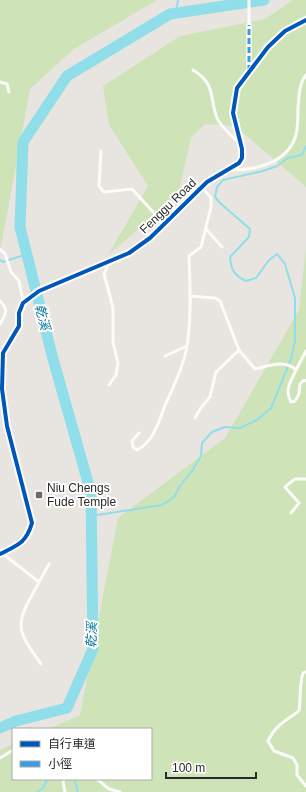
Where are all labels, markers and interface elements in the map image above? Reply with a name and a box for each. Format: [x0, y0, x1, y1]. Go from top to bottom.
street label: Fenggu Road [137, 176, 199, 236]
water label: 乾溪 [32, 303, 53, 333]
place label: Niu Chengs Fude Temple [47, 481, 116, 509]
marker: Niu Chengs Fude Temple [34, 490, 44, 500]
water label: 乾溪 [84, 620, 100, 648]
legend [12, 728, 152, 780]
text: 自行車道 [48, 737, 96, 751]
scale bar [166, 754, 256, 780]
text: 小徑 [48, 757, 72, 771]
text: 100 m [172, 761, 205, 775]

